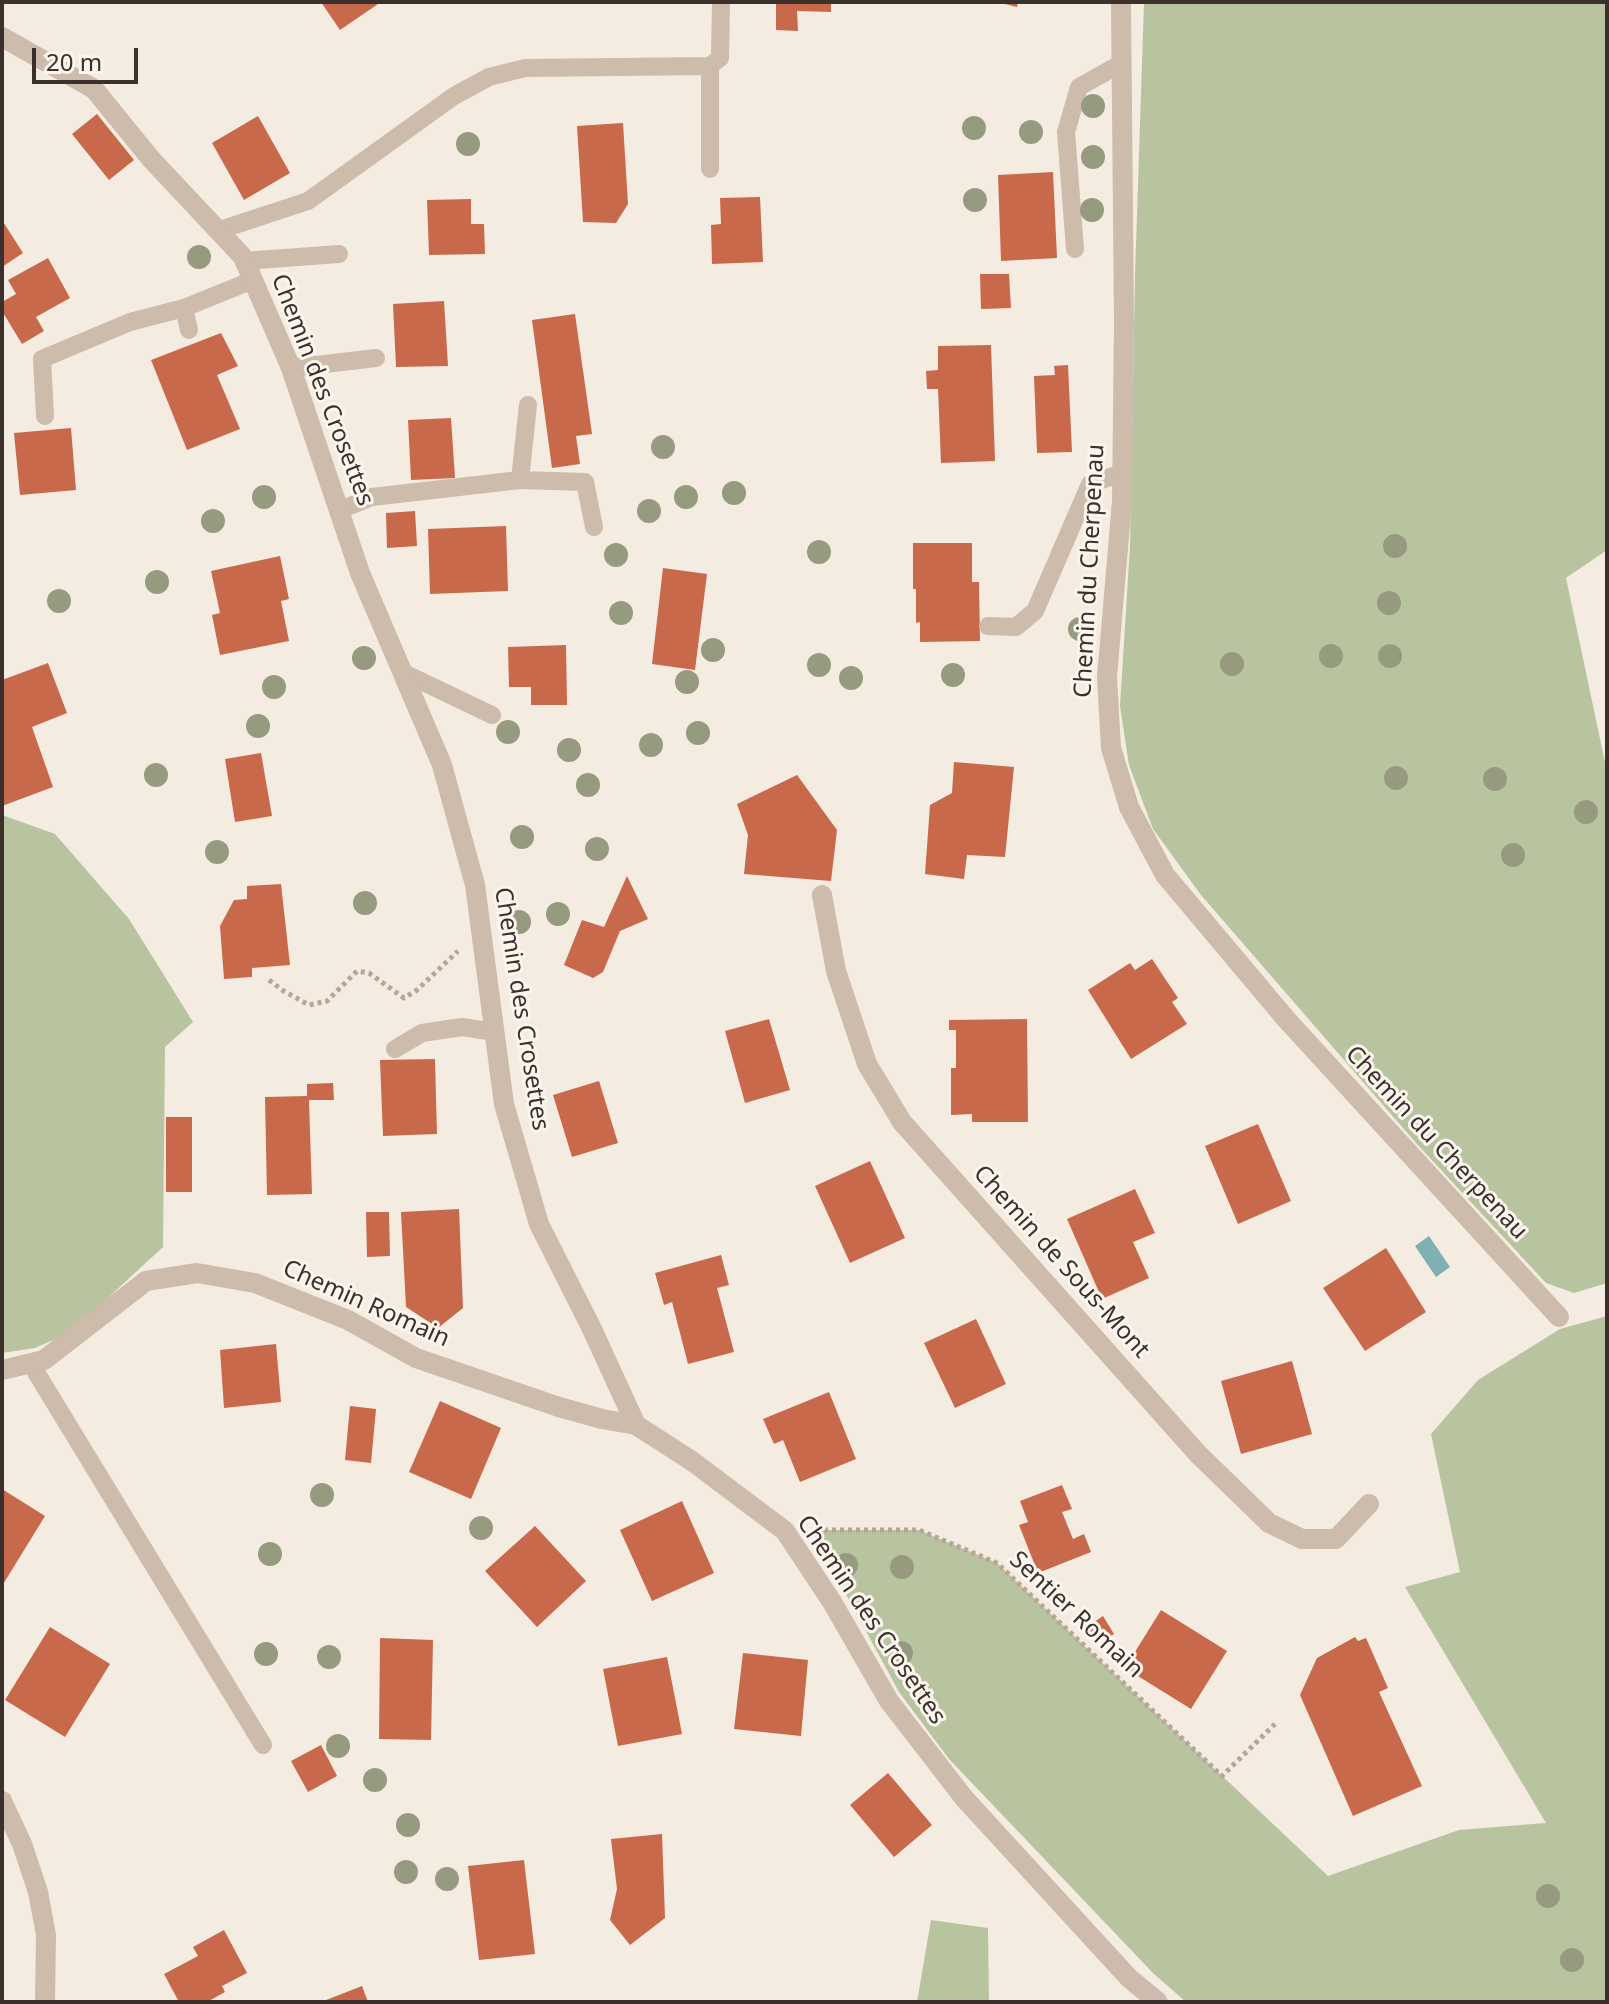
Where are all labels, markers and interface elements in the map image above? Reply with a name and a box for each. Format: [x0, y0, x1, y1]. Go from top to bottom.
scale bar [36, 32, 142, 82]
text: 20 m [46, 45, 102, 78]
street label: Chemin des Crosettes [265, 270, 379, 510]
street label: Chemin du Cherpenau [1069, 443, 1111, 699]
street label: Chemin des Crosettes [488, 885, 554, 1133]
street label: Chemin du Cherpenau [1339, 1040, 1533, 1246]
street label: Chemin de Sous-Mont [967, 1160, 1155, 1364]
street label: Chemin Romain [278, 1254, 454, 1354]
street label: Chemin des Crosettes [790, 1510, 952, 1730]
street label: Sentier Romain [1003, 1546, 1149, 1684]

